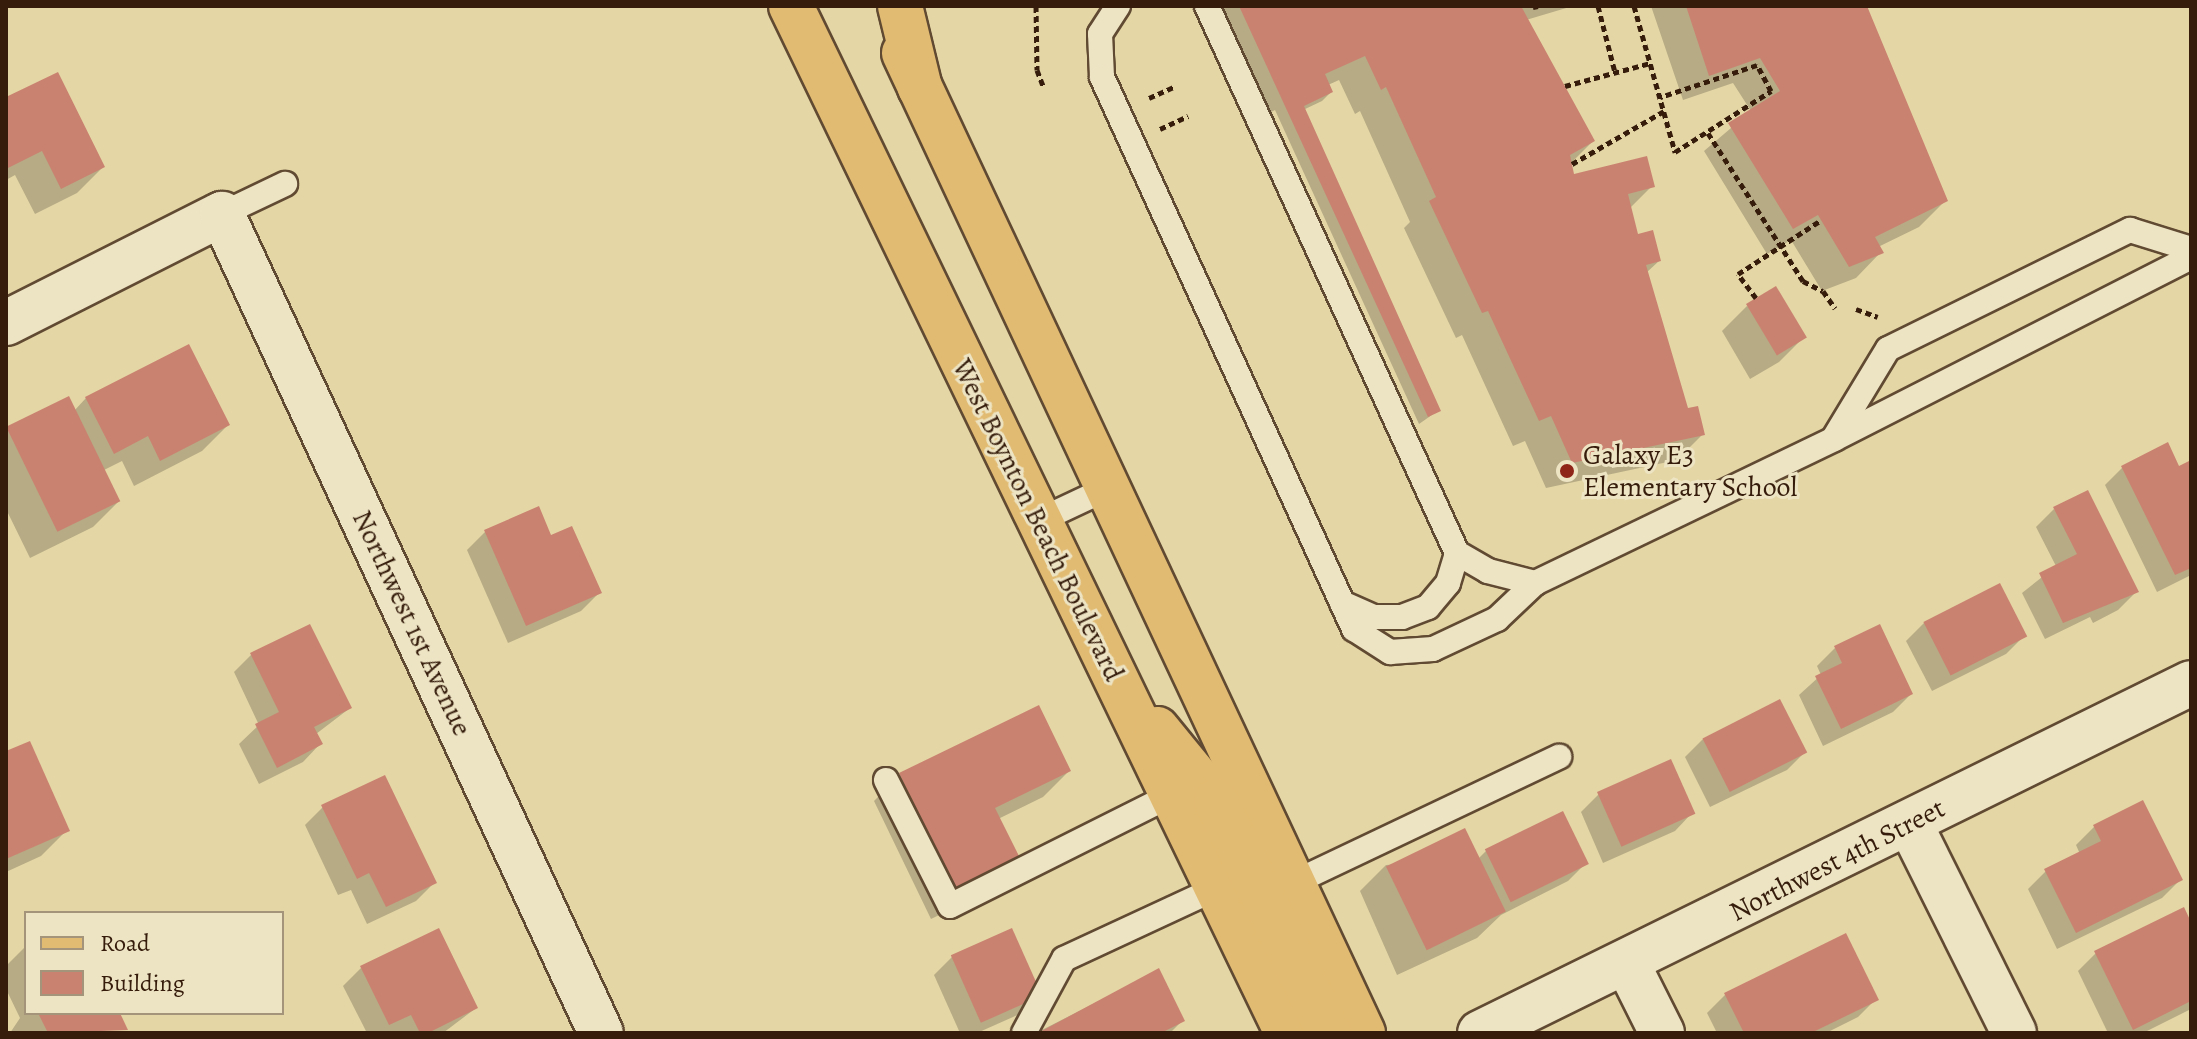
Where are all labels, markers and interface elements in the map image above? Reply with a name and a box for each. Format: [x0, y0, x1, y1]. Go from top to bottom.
street label: West Boynton Beach Boulevard [945, 353, 1131, 687]
place label: Galaxy E3 Elementary School [1583, 438, 1797, 504]
marker: Galaxy E3 Elementary School [1558, 462, 1576, 480]
street label: Northwest 1st Avenue [345, 505, 479, 741]
street label: Northwest 4th Street [1724, 791, 1950, 929]
legend [24, 911, 284, 1015]
text: Road [100, 927, 150, 959]
text: Building [100, 967, 185, 999]

